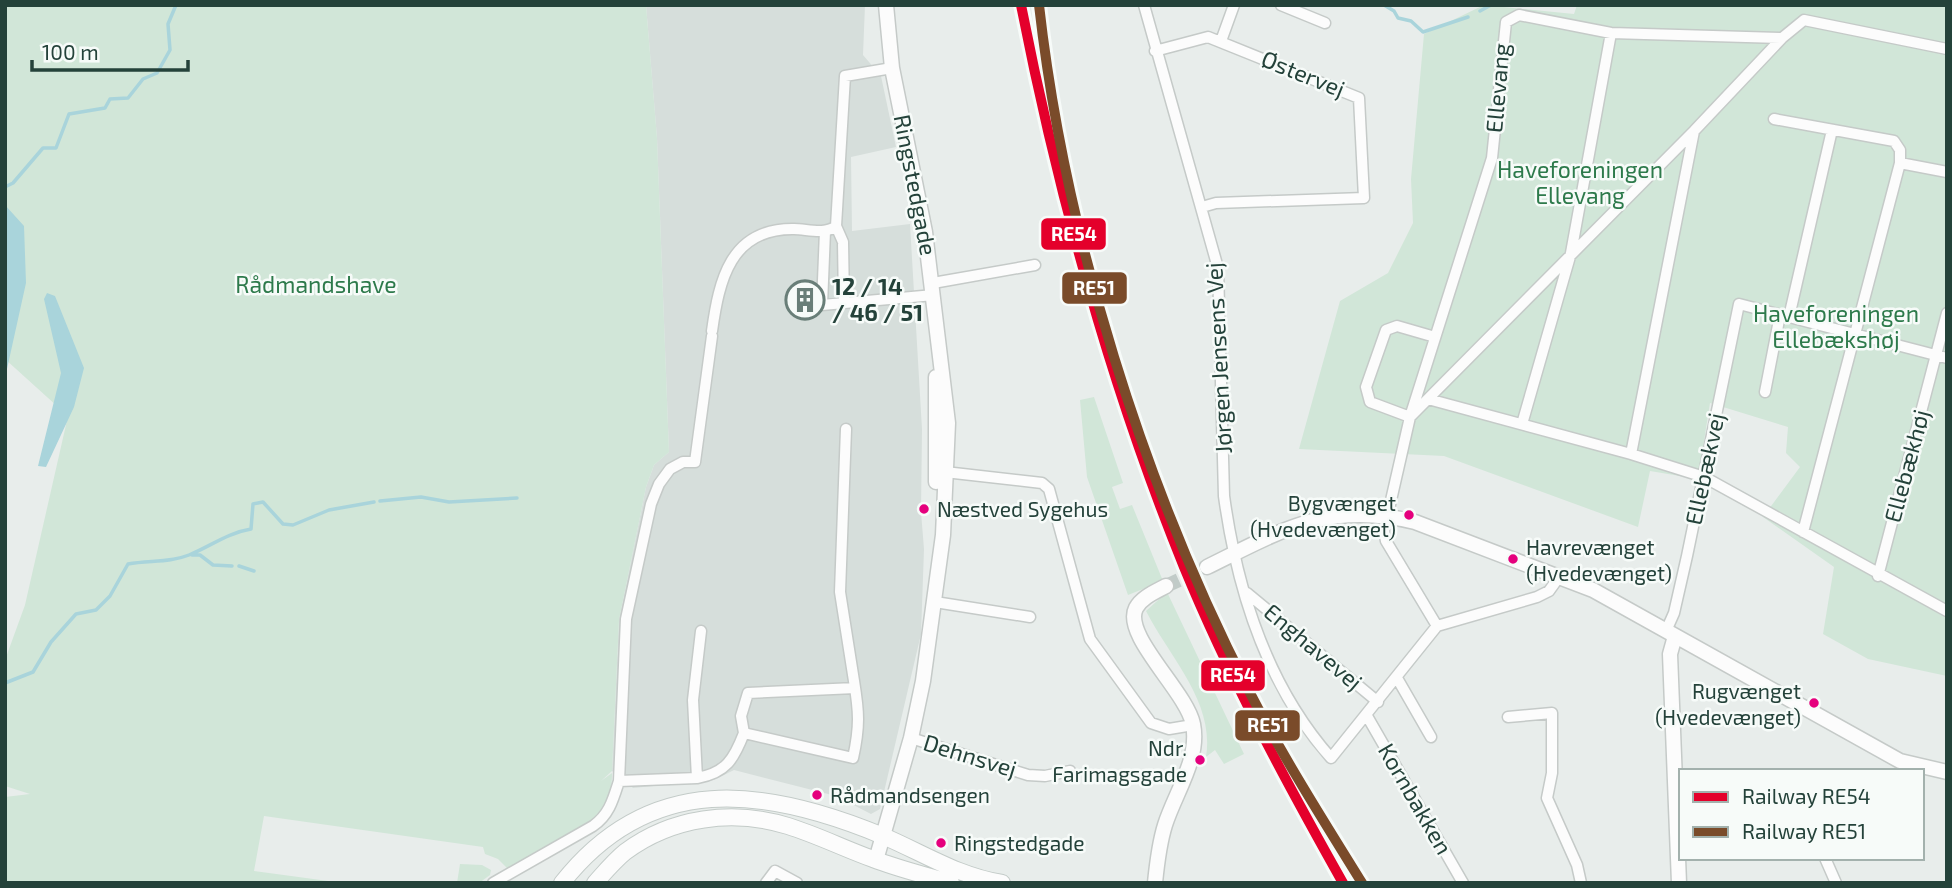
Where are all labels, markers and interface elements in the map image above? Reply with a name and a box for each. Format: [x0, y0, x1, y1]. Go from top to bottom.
scale bar [32, 28, 187, 72]
text: 100 m [42, 39, 99, 64]
street label: Ellevang [1479, 42, 1515, 134]
street label: Østervej [1258, 44, 1349, 102]
street label: Ringstedgade [889, 112, 943, 258]
park label: Haveforeningen Ellevang [1497, 155, 1663, 209]
line badge: RE54 [1040, 217, 1107, 251]
text: RE54 [1051, 222, 1097, 245]
street label: Jørgen Jensens Vej [1199, 262, 1237, 454]
park label: Rådmandshave [235, 270, 397, 298]
line badge: RE51 [1061, 271, 1128, 305]
place label: 12 / 14 / 46 / 51 [832, 272, 923, 326]
text: RE51 [1073, 276, 1115, 299]
building icon: 12 / 14 / 46 / 51 [784, 279, 826, 321]
park label: Haveforeningen Ellebækshøj [1753, 299, 1919, 353]
street label: Ellebækhøj [1878, 406, 1935, 525]
street label: Ellebækvej [1678, 410, 1730, 527]
place label: Bygvænget (Hvedevænget) [1250, 490, 1396, 541]
place label: Næstved Sygehus [937, 496, 1108, 521]
marker: Næstved Sygehus [917, 502, 931, 516]
marker: Bygvænget (Hvedevænget) [1402, 508, 1416, 522]
place label: Havrevænget (Hvedevænget) [1526, 534, 1672, 585]
marker: Havrevænget (Hvedevænget) [1506, 552, 1520, 566]
street label: Enghavevej [1259, 597, 1368, 695]
line badge: RE54 [1200, 659, 1266, 692]
text: RE54 [1210, 663, 1256, 686]
place label: Rugvænget (Hvedevænget) [1655, 678, 1801, 729]
marker: Rugvænget (Hvedevænget) [1807, 696, 1821, 710]
line badge: RE51 [1234, 709, 1301, 742]
text: RE51 [1247, 713, 1289, 736]
street label: Dehnsvej [920, 728, 1020, 782]
place label: Ndr. Farimagsgade [1052, 735, 1187, 786]
street label: Kornbakken [1373, 738, 1459, 859]
marker: Ndr. Farimagsgade [1193, 753, 1207, 767]
legend [1679, 769, 1924, 860]
place label: Rådmandsengen [830, 782, 990, 807]
text: Railway RE54 [1742, 783, 1871, 808]
marker: Rådmandsengen [810, 788, 824, 802]
text: Railway RE51 [1742, 818, 1866, 843]
place label: Ringstedgade [954, 830, 1085, 855]
marker: Ringstedgade [934, 836, 948, 850]

